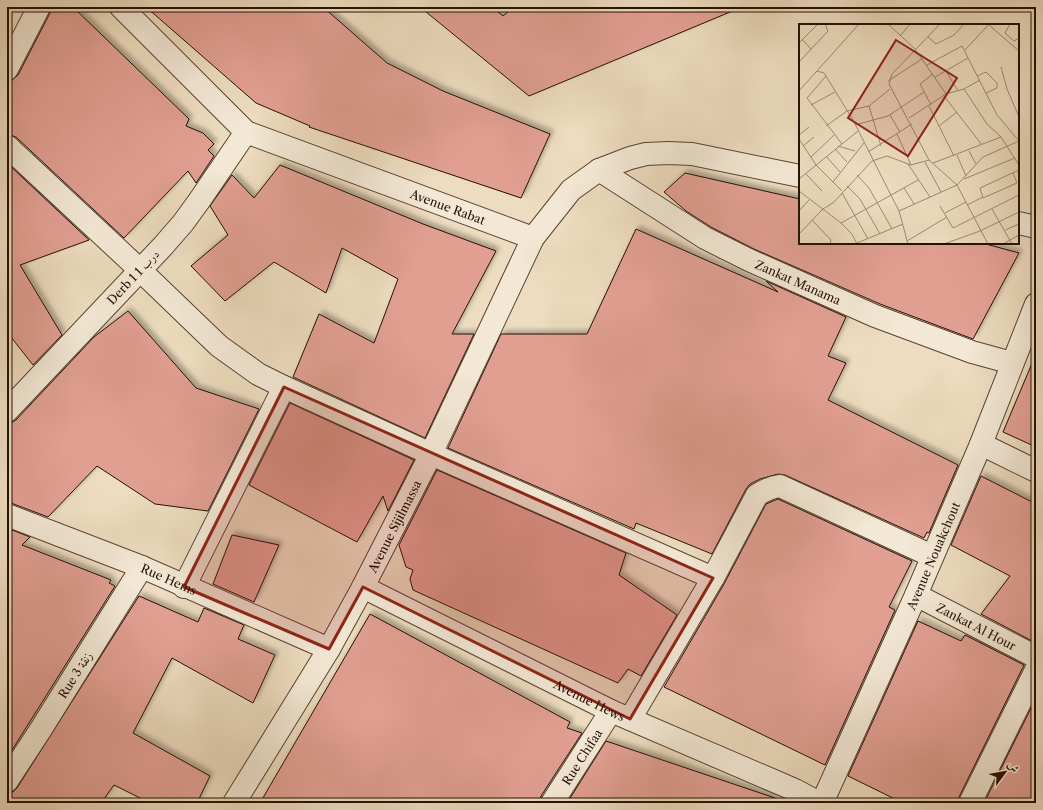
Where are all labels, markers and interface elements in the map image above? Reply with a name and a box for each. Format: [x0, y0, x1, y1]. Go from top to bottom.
inset map [799, 24, 1019, 244]
street label: Avenue Rabat [407, 186, 488, 228]
street label: Derb 1 درب 1 [104, 246, 163, 308]
street label: Zankat Manama [753, 256, 844, 308]
street label: Avenue Sijilmassa [364, 477, 424, 576]
street label: Avenue Nouakchout [902, 499, 963, 613]
street label: Rue Hems [139, 560, 199, 598]
street label: Zankat Al Hour [934, 599, 1019, 653]
street label: Rue 3 زنقة [55, 649, 95, 701]
street label: Avenue Hews [550, 676, 627, 724]
street label: Rue Chifaa [558, 725, 606, 787]
north arrow [985, 752, 1025, 792]
text: ش [1005, 758, 1022, 775]

